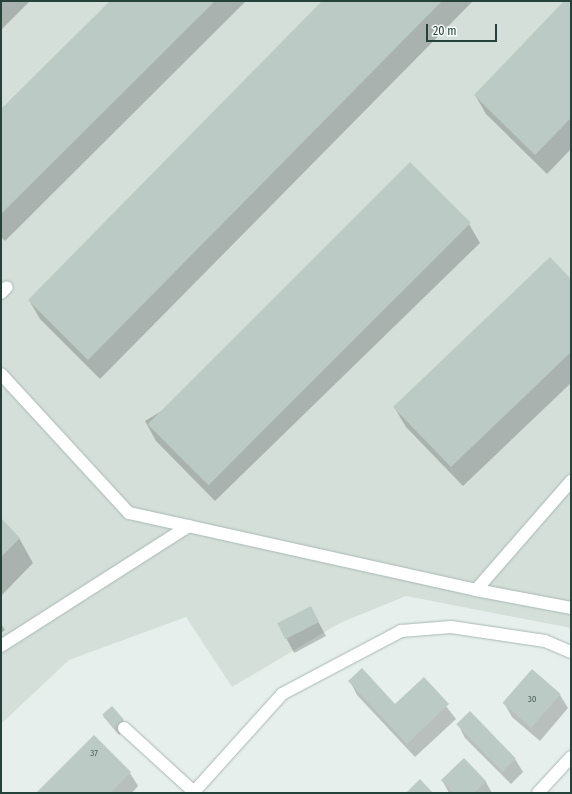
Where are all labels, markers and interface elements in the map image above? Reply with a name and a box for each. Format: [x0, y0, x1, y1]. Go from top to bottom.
scale bar [428, 16, 499, 42]
text: 20 m [433, 24, 457, 38]
house number: 30 [528, 694, 536, 704]
house number: 37 [90, 748, 98, 758]

